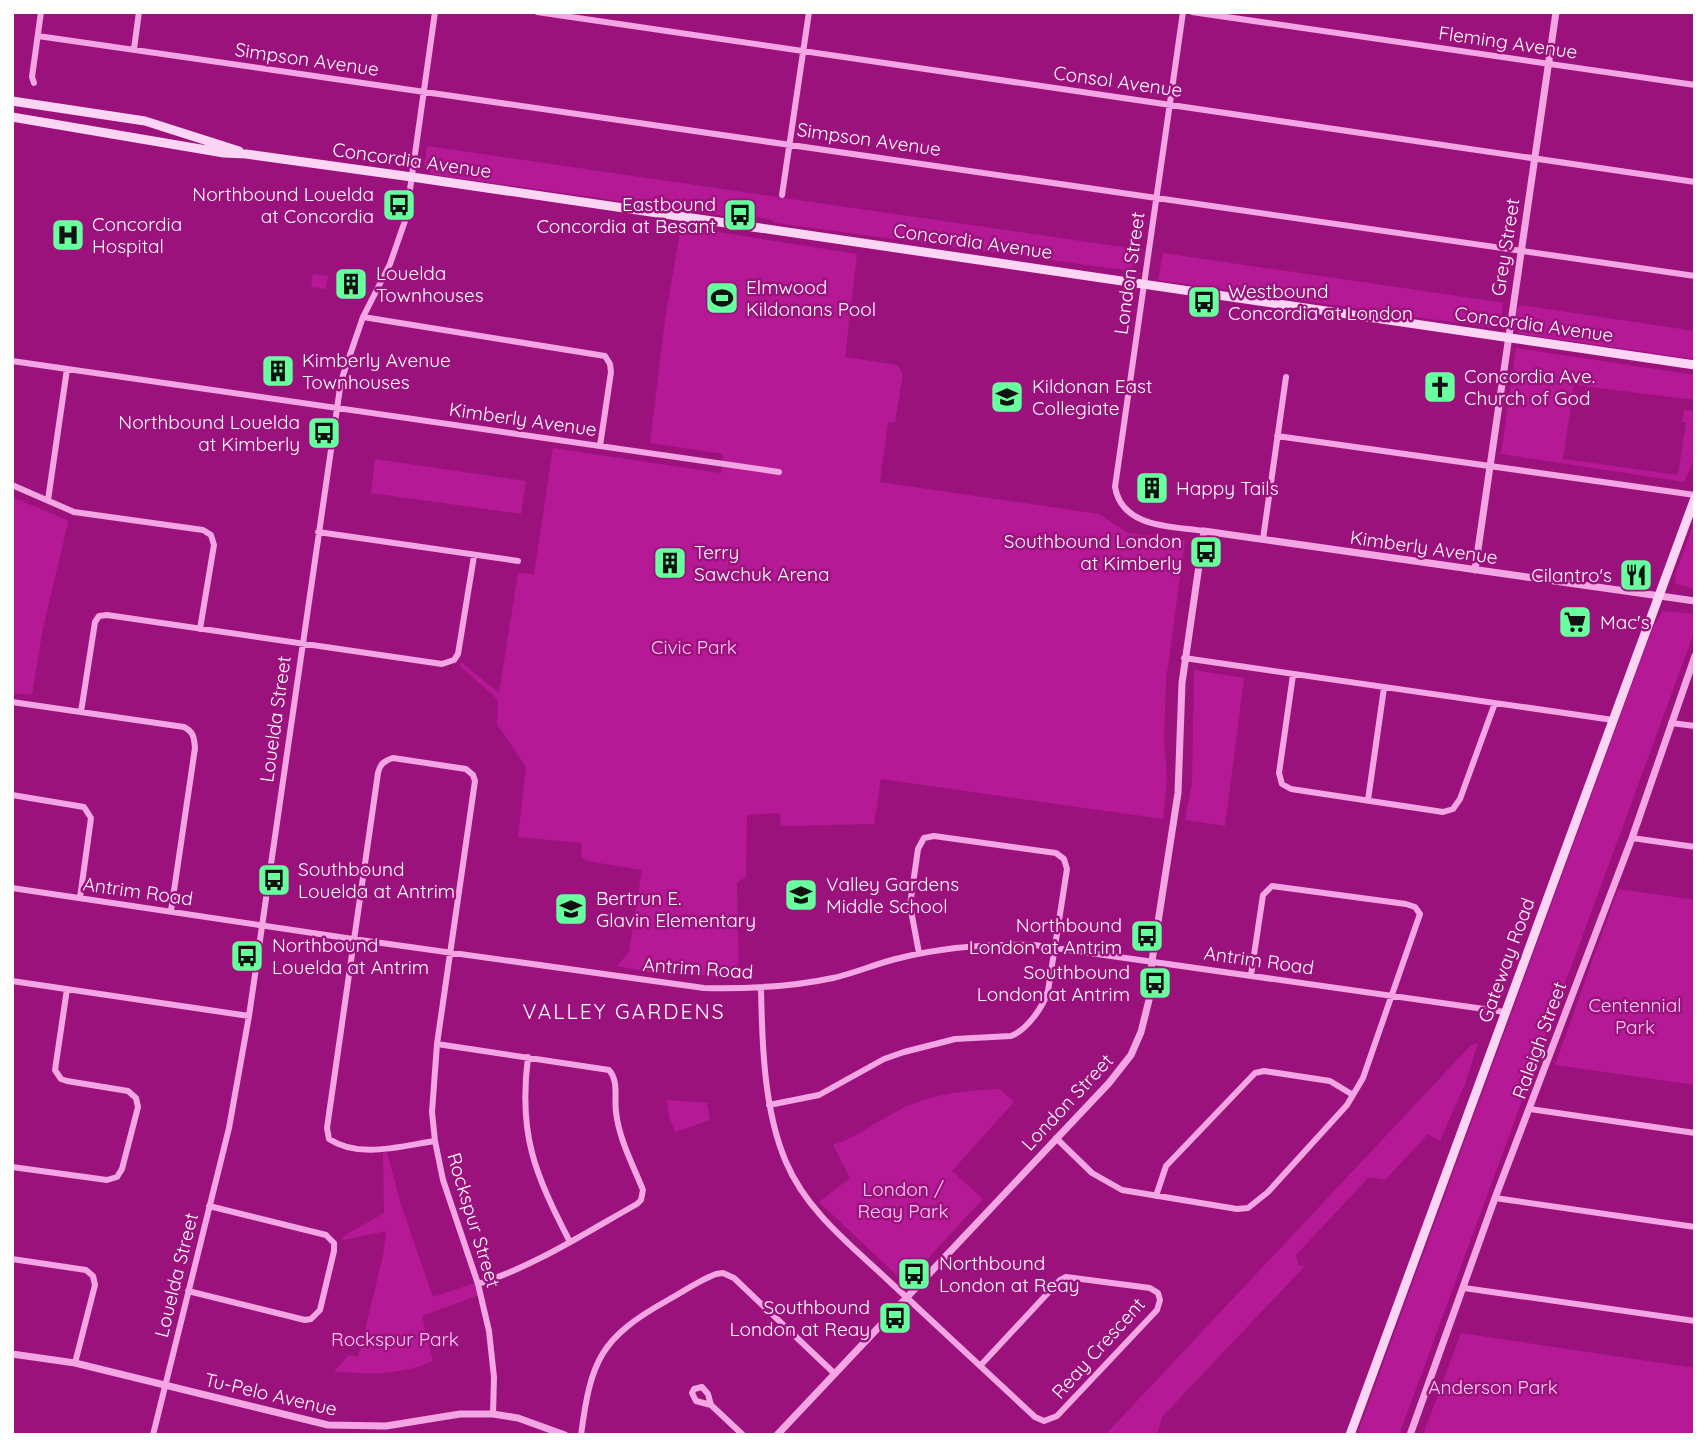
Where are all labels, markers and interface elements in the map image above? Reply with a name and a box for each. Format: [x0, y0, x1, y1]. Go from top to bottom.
street label: Fleming Avenue [1437, 20, 1579, 64]
street label: Simpson Avenue [233, 37, 381, 81]
street label: Consol Avenue [1052, 60, 1184, 102]
street label: Simpson Avenue [795, 117, 943, 161]
street label: Concordia Avenue [331, 137, 493, 183]
place label: Northbound Louelda at Concordia [192, 182, 374, 228]
bus stop icon: Northbound Louelda at Concordia [380, 186, 418, 224]
place label: Eastbound Concordia at Besant [536, 192, 716, 238]
bus stop icon: Eastbound Concordia at Besant [721, 196, 759, 234]
street label: Grey Street [1485, 196, 1525, 298]
street label: London Street [1109, 210, 1149, 336]
place label: Concordia Hospital [92, 212, 182, 258]
hospital icon: Concordia Hospital [49, 216, 87, 254]
street label: Concordia Avenue [892, 218, 1054, 264]
place label: Louelda Townhouses [376, 261, 484, 307]
building icon: Louelda Townhouses [332, 265, 370, 303]
place label: Elmwood Kildonans Pool [746, 275, 876, 321]
sports icon: Elmwood Kildonans Pool [703, 279, 741, 317]
place label: Westbound Concordia at London [1228, 279, 1413, 325]
bus stop icon: Westbound Concordia at London [1185, 283, 1223, 321]
street label: Concordia Avenue [1453, 301, 1615, 347]
place label: Kimberly Avenue Townhouses [302, 348, 451, 394]
building icon: Kimberly Avenue Townhouses [259, 352, 297, 390]
place label: Concordia Ave. Church of God [1464, 364, 1595, 410]
church icon: Concordia Ave. Church of God [1421, 368, 1459, 406]
place label: Kildonan East Collegiate [1032, 374, 1152, 420]
school or university icon: Kildonan East Collegiate [988, 378, 1026, 416]
street label: Kimberly Avenue [448, 397, 598, 441]
place label: Northbound Louelda at Kimberly [118, 410, 300, 456]
bus stop icon: Northbound Louelda at Kimberly [305, 414, 343, 452]
building icon: Happy Tails [1133, 469, 1171, 507]
place label: Happy Tails [1176, 476, 1279, 500]
street label: Kimberly Avenue [1349, 525, 1499, 569]
place label: Southbound London at Kimberly [1004, 529, 1182, 575]
bus stop icon: Southbound London at Kimberly [1187, 533, 1225, 571]
place label: Terry Sawchuk Arena [694, 540, 830, 586]
building icon: Terry Sawchuk Arena [651, 544, 689, 582]
restaurant icon: Cilantro's [1617, 556, 1655, 594]
place label: Cilantro's [1531, 563, 1612, 587]
supermarket icon: Mac's [1556, 603, 1594, 641]
place label: Mac's [1600, 610, 1650, 634]
park label: Civic Park [651, 635, 737, 659]
street label: Louelda Street [254, 654, 296, 784]
place label: Southbound Louelda at Antrim [298, 857, 455, 903]
bus stop icon: Southbound Louelda at Antrim [255, 861, 293, 899]
street label: Antrim Road [81, 871, 195, 911]
place label: Valley Gardens Middle School [826, 872, 959, 918]
school or university icon: Valley Gardens Middle School [782, 876, 820, 914]
place label: Bertrun E. Glavin Elementary [596, 886, 756, 932]
school or university icon: Bertrun E. Glavin Elementary [552, 890, 590, 928]
street label: Gateway Road [1472, 894, 1540, 1026]
place label: Northbound London at Antrim [969, 913, 1122, 959]
bus stop icon: Northbound London at Antrim [1128, 917, 1166, 955]
place label: Northbound Louelda at Antrim [272, 933, 429, 979]
bus stop icon: Northbound Louelda at Antrim [228, 937, 266, 975]
street label: Antrim Road [1202, 940, 1316, 980]
street label: Antrim Road [642, 952, 754, 984]
place label: Southbound London at Antrim [977, 960, 1130, 1006]
bus stop icon: Southbound London at Antrim [1136, 964, 1174, 1002]
street label: Raleigh Street [1507, 978, 1571, 1102]
park label: Centennial Park [1588, 993, 1682, 1039]
district label: VALLEY GARDENS [523, 998, 725, 1024]
street label: London Street [1016, 1049, 1118, 1155]
street label: Rockspur Street [442, 1150, 506, 1290]
park label: London / Reay Park [857, 1177, 949, 1223]
street label: Louelda Street [149, 1210, 203, 1340]
place label: Northbound London at Reay [939, 1251, 1080, 1297]
bus stop icon: Northbound London at Reay [895, 1255, 933, 1293]
street label: Reay Crescent [1046, 1292, 1150, 1404]
place label: Southbound London at Reay [729, 1295, 870, 1341]
bus stop icon: Southbound London at Reay [876, 1299, 914, 1337]
park label: Rockspur Park [331, 1327, 459, 1351]
street label: Tu-Pelo Avenue [202, 1367, 340, 1421]
park label: Anderson Park [1428, 1375, 1558, 1399]

